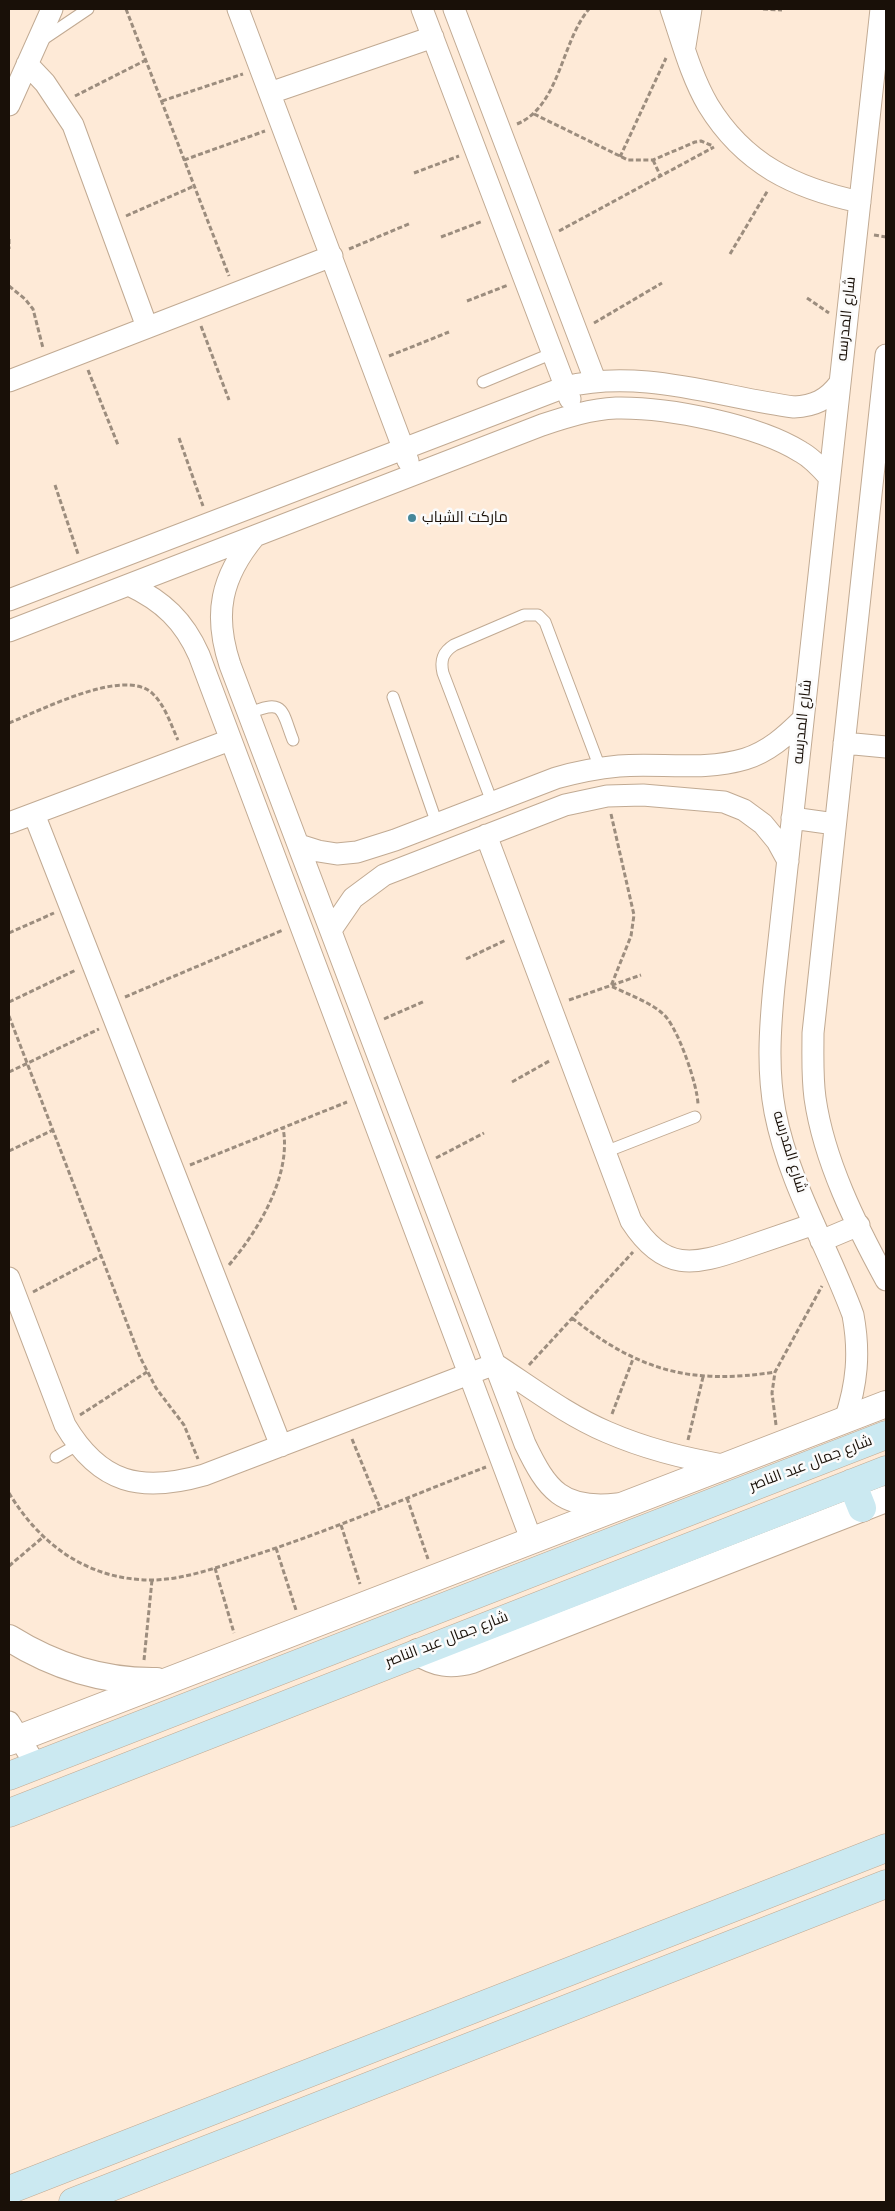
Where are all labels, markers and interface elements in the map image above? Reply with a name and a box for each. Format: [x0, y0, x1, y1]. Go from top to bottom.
street label: شارع المدرسه [834, 276, 860, 362]
place label: ماركت الشباب [422, 509, 508, 527]
marker: ماركت الشباب [406, 512, 418, 524]
street label: شارع المدرسه [790, 679, 816, 765]
street label: شارع المدرسه [768, 1109, 810, 1195]
street label: شارع جمال عبد الناصر [747, 1432, 875, 1496]
street label: شارع جمال عبد الناصر [383, 1608, 511, 1672]

